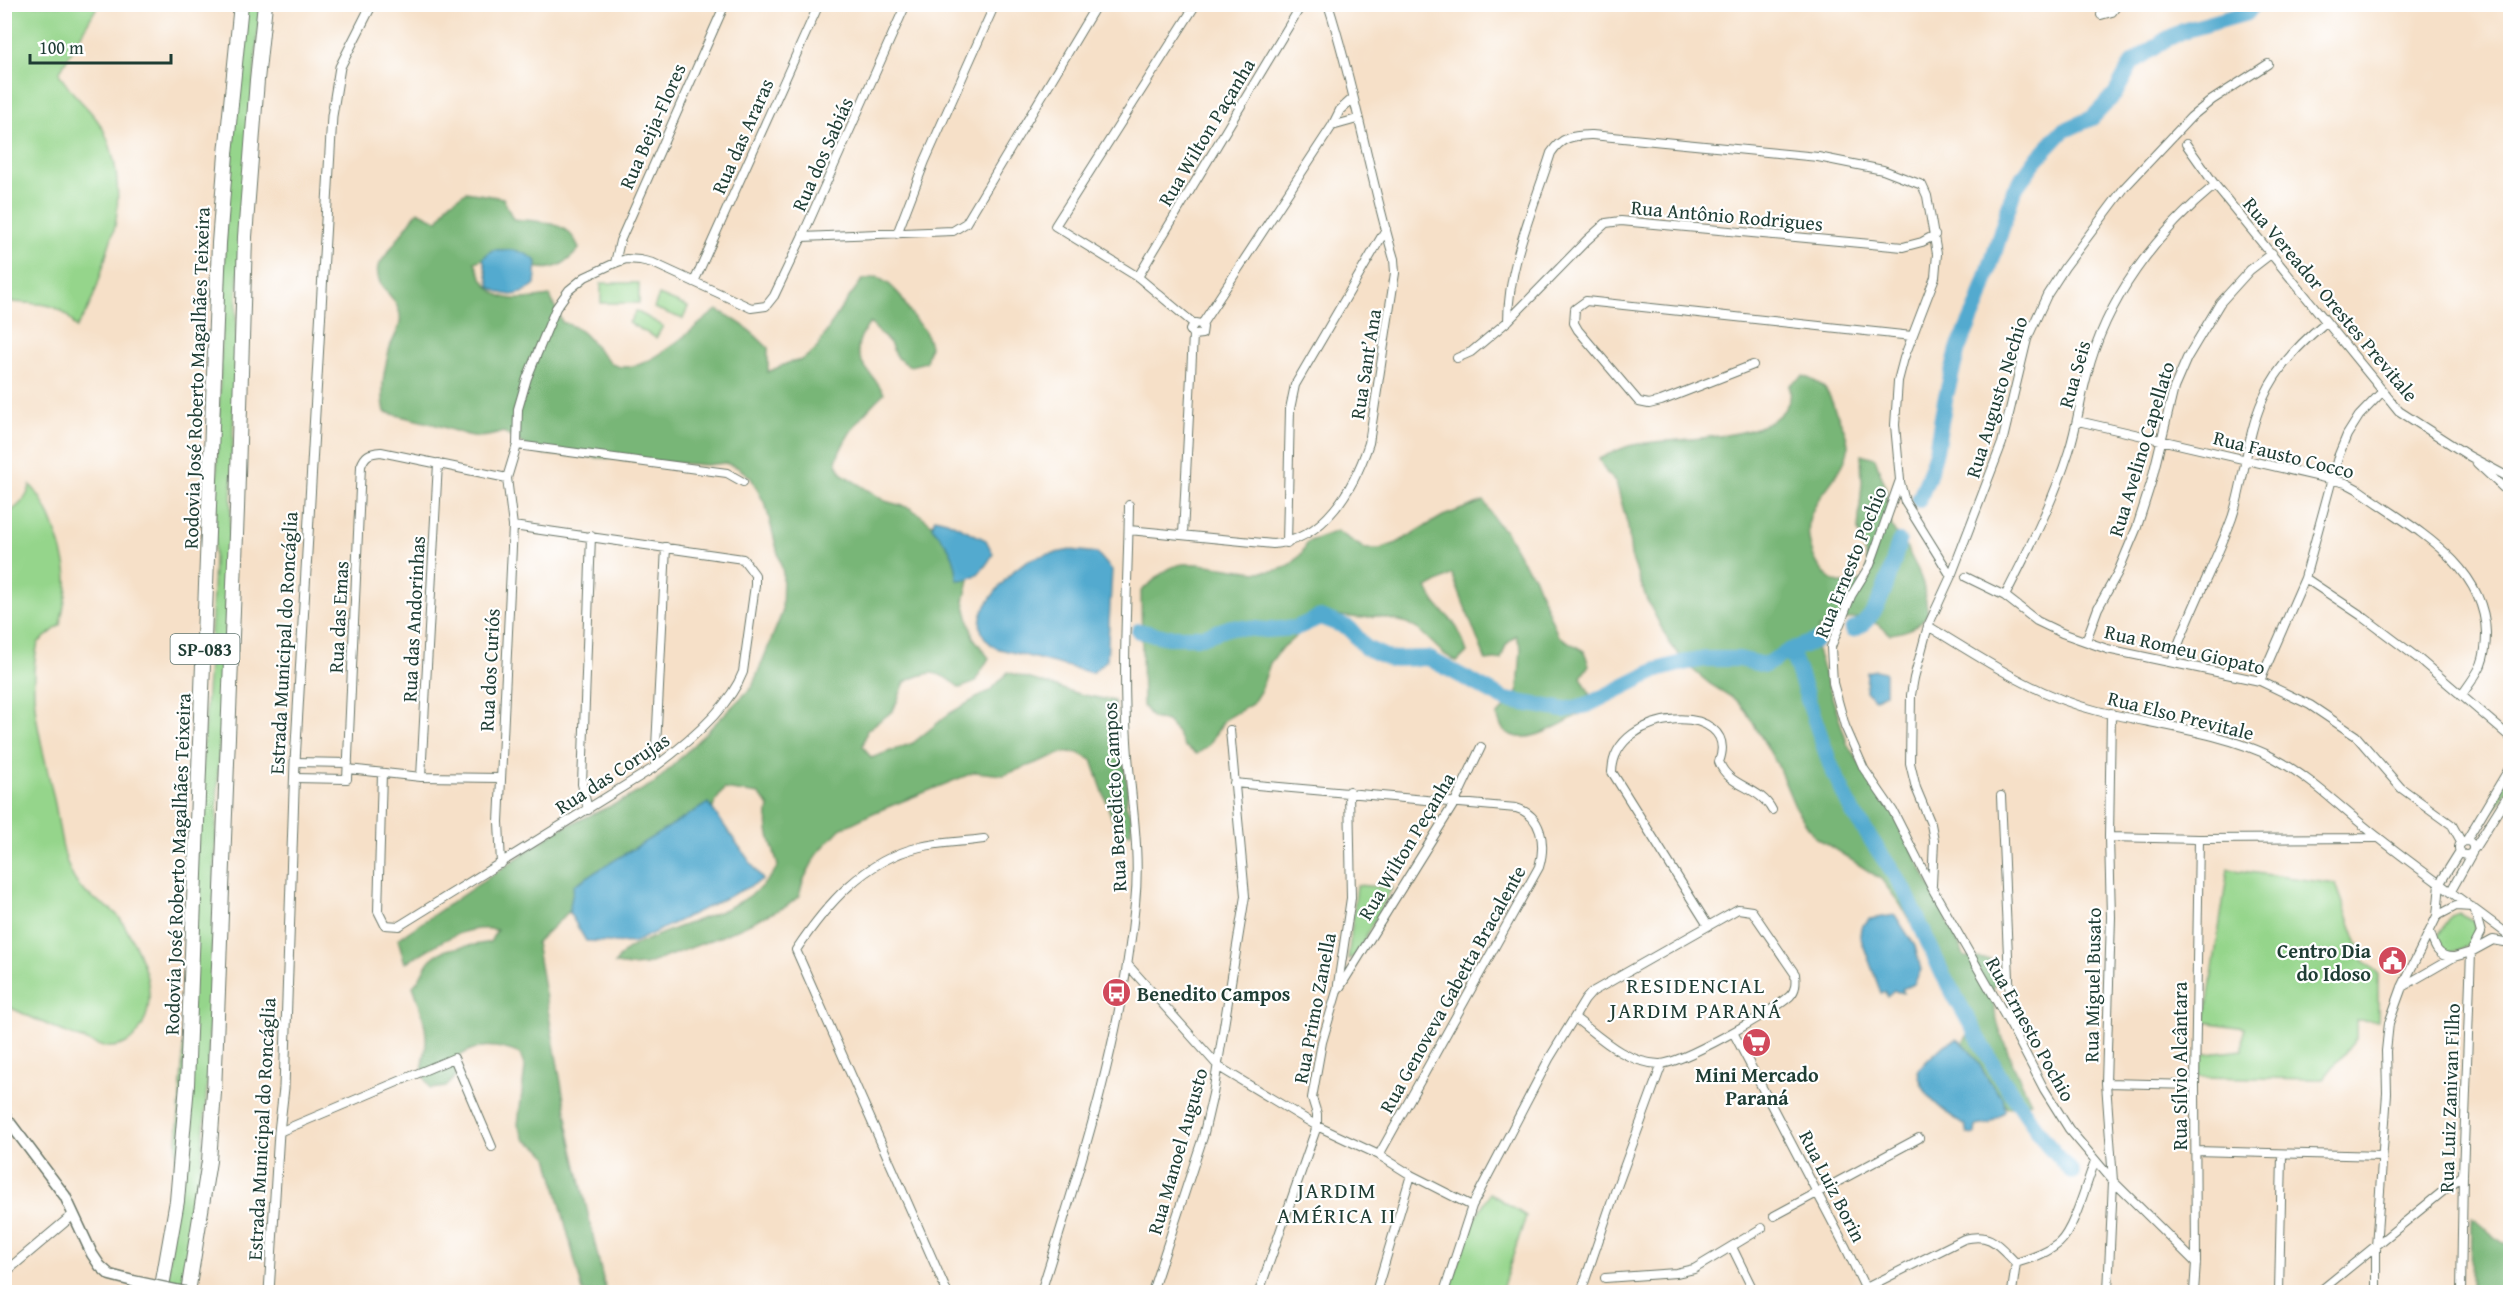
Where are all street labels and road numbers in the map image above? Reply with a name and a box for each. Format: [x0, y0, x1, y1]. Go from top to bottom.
street label: Rua Wilton Paçanha [1150, 52, 1262, 211]
street label: Rua Beija-Flores [611, 58, 693, 194]
street label: Rua das Araras [704, 74, 780, 198]
street label: Rua dos Sabiás [784, 92, 860, 216]
street label: Rua Vereador Orestes Previtale [2237, 190, 2425, 408]
street label: Rua Antônio Rodrigues [1630, 192, 1824, 238]
street label: Rodovia José Roberto Magalhães Teixeira [176, 206, 216, 550]
street label: Rua Sant’Ana [1342, 306, 1388, 421]
street label: Rua Augusto Nechio [1958, 313, 2034, 481]
street label: Rua Seis [2051, 337, 2097, 411]
street label: Rua Avelino Capellato [2101, 358, 2181, 540]
street label: Rua Fausto Cocco [2211, 423, 2357, 485]
street label: Rua Ernesto Pochio [1806, 482, 1894, 642]
street label: Estrada Municipal do Roncáglia [262, 510, 304, 775]
street label: Rua das Andorinhas [394, 535, 432, 703]
street label: Rua das Emas [321, 560, 355, 674]
street label: Rua dos Curiós [471, 608, 507, 732]
street label: Rua Romeu Giopato [2102, 616, 2268, 682]
road number: SP-083 [170, 634, 240, 664]
street label: Rua Elso Previtale [2105, 683, 2257, 747]
street label: Rodovia José Roberto Magalhães Teixeira [157, 692, 197, 1036]
street label: Rua Benedicto Campos [1095, 701, 1133, 893]
street label: Rua das Corujas [549, 725, 675, 821]
street label: Rua Wilton Peçanha [1350, 766, 1462, 925]
street label: Rua Genoveva Gabetta Bracalente [1372, 860, 1532, 1118]
street label: Rua Miguel Busato [2076, 907, 2108, 1063]
street label: Rua Primo Zanella [1285, 930, 1343, 1086]
street label: Rua Ernesto Pochio [1979, 951, 2083, 1107]
street label: Rua Sílvio Alcântara [2165, 981, 2194, 1150]
street label: Estrada Municipal do Roncáglia [240, 996, 282, 1261]
street label: Rua Luiz Zanivan Filho [2431, 1003, 2467, 1193]
street label: Rua Manoel Augusto [1139, 1064, 1215, 1238]
street label: Rua Luiz Borin [1792, 1125, 1874, 1247]

